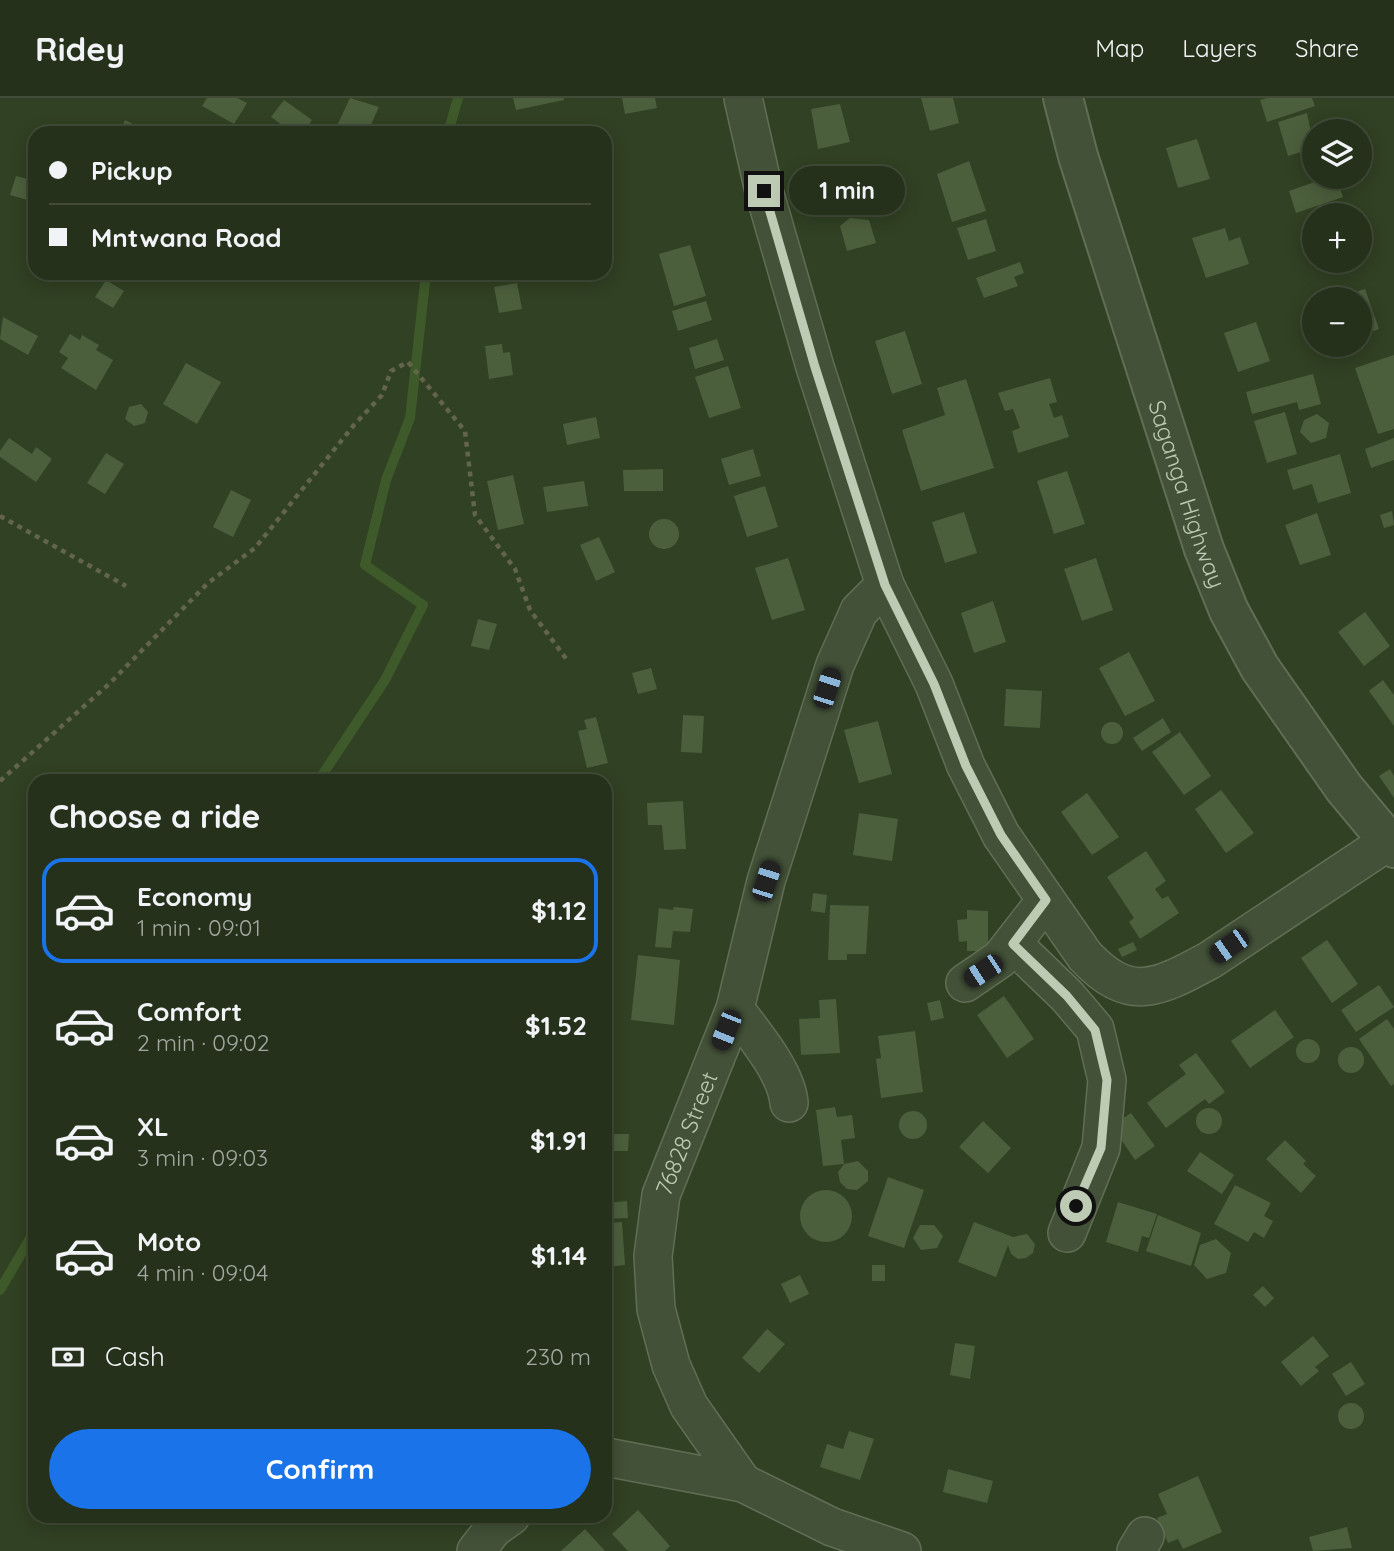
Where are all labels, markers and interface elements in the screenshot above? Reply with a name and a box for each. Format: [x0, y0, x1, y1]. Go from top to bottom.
text: Ridey [35, 28, 125, 69]
text: Map [1095, 33, 1144, 63]
text: Layers [1182, 33, 1257, 63]
text: Share [1295, 33, 1359, 63]
map controls [1302, 119, 1372, 357]
button: layers [1302, 119, 1372, 189]
text: Pickup [91, 154, 173, 187]
callout: 1 min [788, 166, 904, 216]
route end [748, 175, 780, 207]
text: 1 min [819, 176, 875, 205]
button: + [1302, 203, 1372, 273]
text: Mntwana Road [91, 221, 282, 254]
button: − [1302, 287, 1372, 357]
street label: Saganga Highway [1143, 396, 1233, 592]
car [811, 665, 844, 711]
text: Choose a ride [49, 796, 261, 836]
car [750, 858, 783, 904]
icon: car [53, 879, 116, 942]
text: Economy [137, 880, 252, 913]
text: $1.12 [531, 894, 587, 927]
text: 1 min · 09:01 [137, 913, 261, 942]
car [1206, 925, 1253, 967]
car [960, 951, 1007, 991]
icon: car [53, 994, 116, 1057]
text: Comfort [137, 995, 242, 1028]
car [709, 1007, 744, 1053]
text: $1.52 [525, 1009, 587, 1042]
text: 2 min · 09:02 [137, 1028, 270, 1057]
street label: 76828 Street [648, 1067, 723, 1199]
icon: car [53, 1109, 116, 1172]
text: XL [137, 1110, 169, 1143]
text: $1.91 [530, 1124, 587, 1157]
text: 3 min · 09:03 [137, 1143, 268, 1172]
route start [1060, 1190, 1092, 1222]
icon: car [53, 1224, 116, 1287]
text: Moto [137, 1225, 201, 1258]
text: $1.14 [531, 1239, 587, 1272]
text: 4 min · 09:04 [137, 1258, 268, 1287]
icon: cash [49, 1338, 87, 1376]
text: Cash [105, 1340, 165, 1373]
text: 230 m [525, 1342, 591, 1371]
button: Confirm [49, 1429, 591, 1509]

